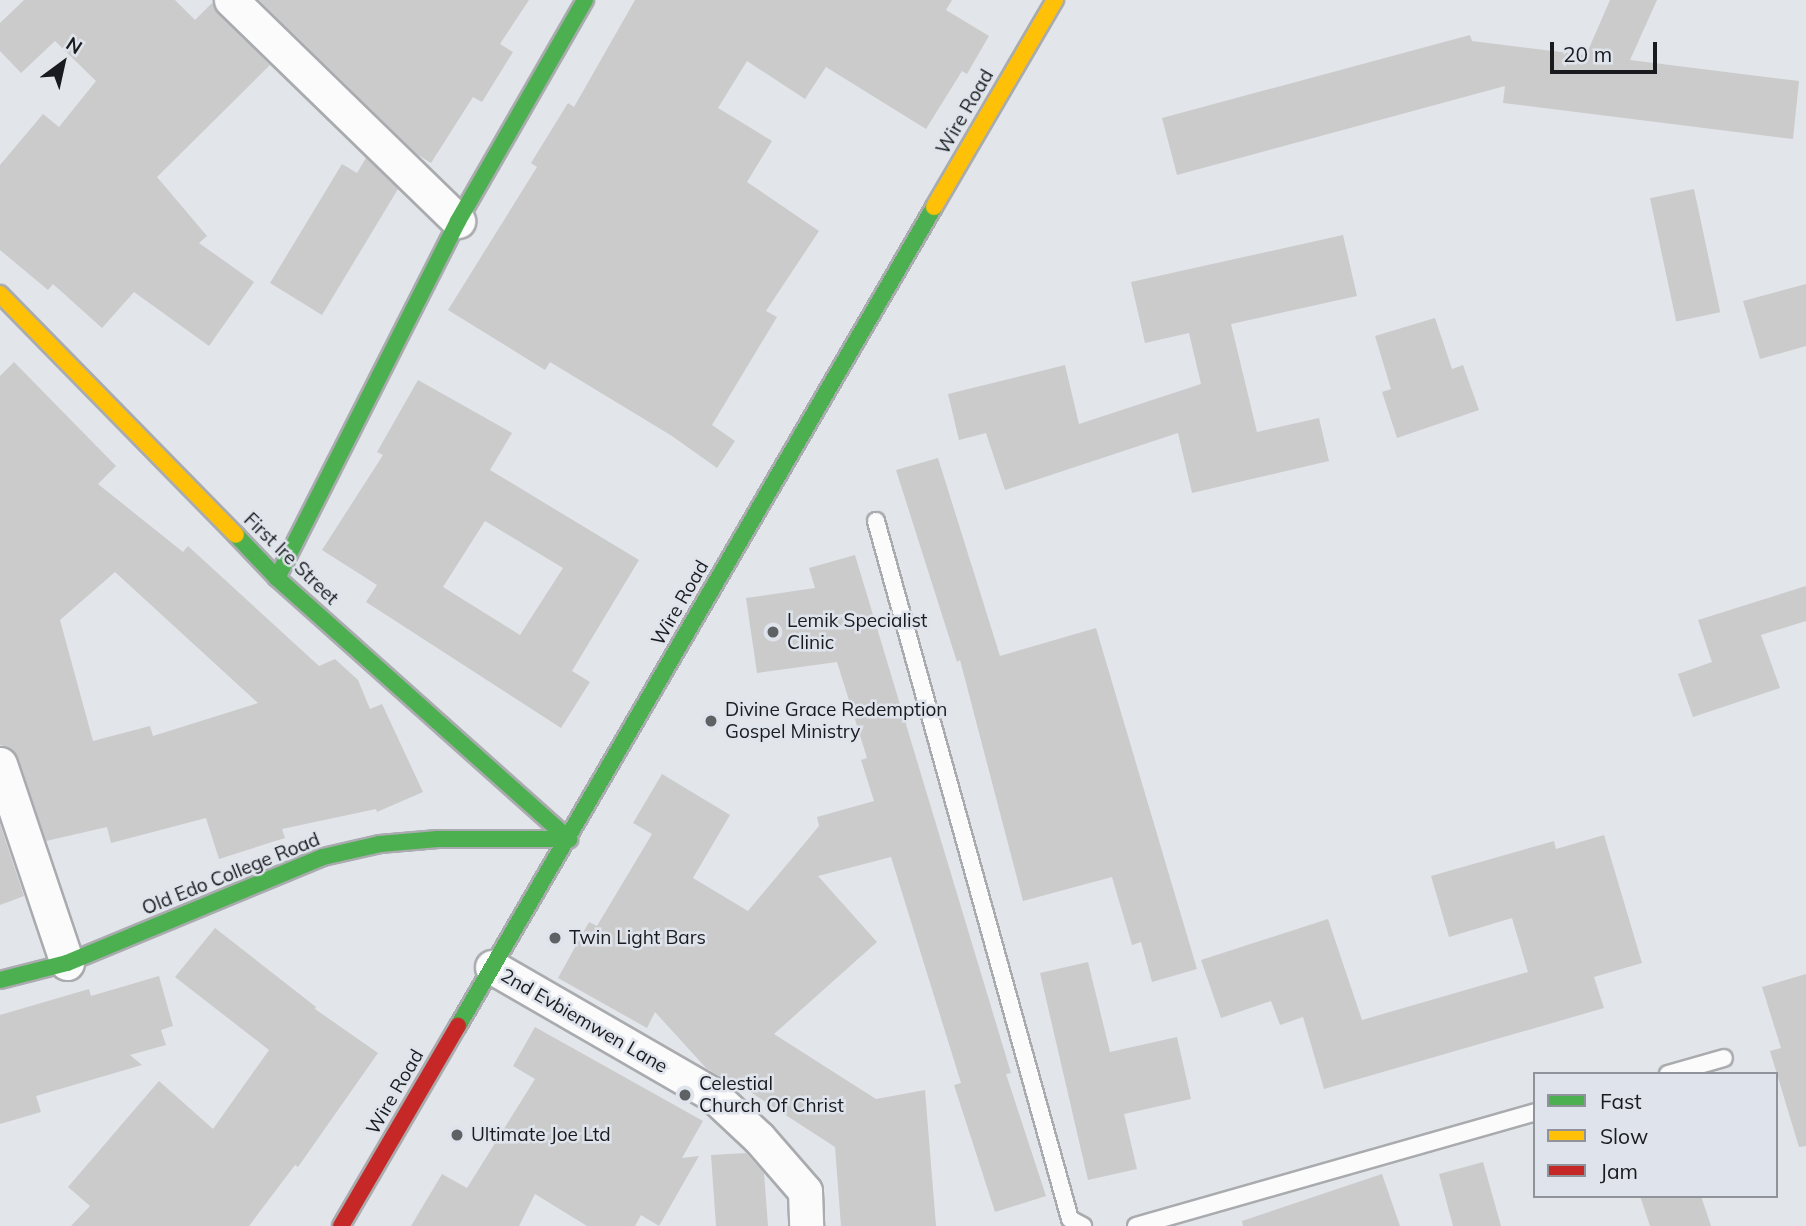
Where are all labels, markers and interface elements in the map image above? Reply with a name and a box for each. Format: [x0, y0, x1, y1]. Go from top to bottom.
north arrow [28, 28, 98, 98]
scale bar [1554, 28, 1661, 72]
text: N [62, 31, 87, 59]
text: 20 m [1563, 41, 1612, 67]
street label: Wire Road [932, 65, 998, 159]
street label: First Ire Street [239, 508, 343, 610]
street label: Wire Road [647, 556, 713, 650]
place label: Lemik Specialist Clinic [787, 610, 927, 654]
marker: Lemik Specialist Clinic [765, 624, 781, 640]
place label: Divine Grace Redemption Gospel Ministry [725, 699, 948, 743]
marker: Divine Grace Redemption Gospel Ministry [703, 713, 719, 729]
street label: Old Edo College Road [139, 828, 323, 920]
place label: Twin Light Bars [569, 927, 706, 949]
marker: Twin Light Bars [547, 930, 563, 946]
street label: 2nd Evbiemwen Lane [497, 964, 671, 1078]
street label: Wire Road [362, 1045, 428, 1139]
legend [1533, 1072, 1778, 1198]
place label: Celestial Church Of Christ [699, 1073, 844, 1117]
marker: Celestial Church Of Christ [677, 1087, 693, 1103]
text: Fast [1600, 1088, 1642, 1114]
text: Slow [1600, 1123, 1648, 1149]
place label: Ultimate Joe Ltd [471, 1124, 611, 1146]
marker: Ultimate Joe Ltd [449, 1127, 465, 1143]
text: Jam [1600, 1158, 1638, 1184]

